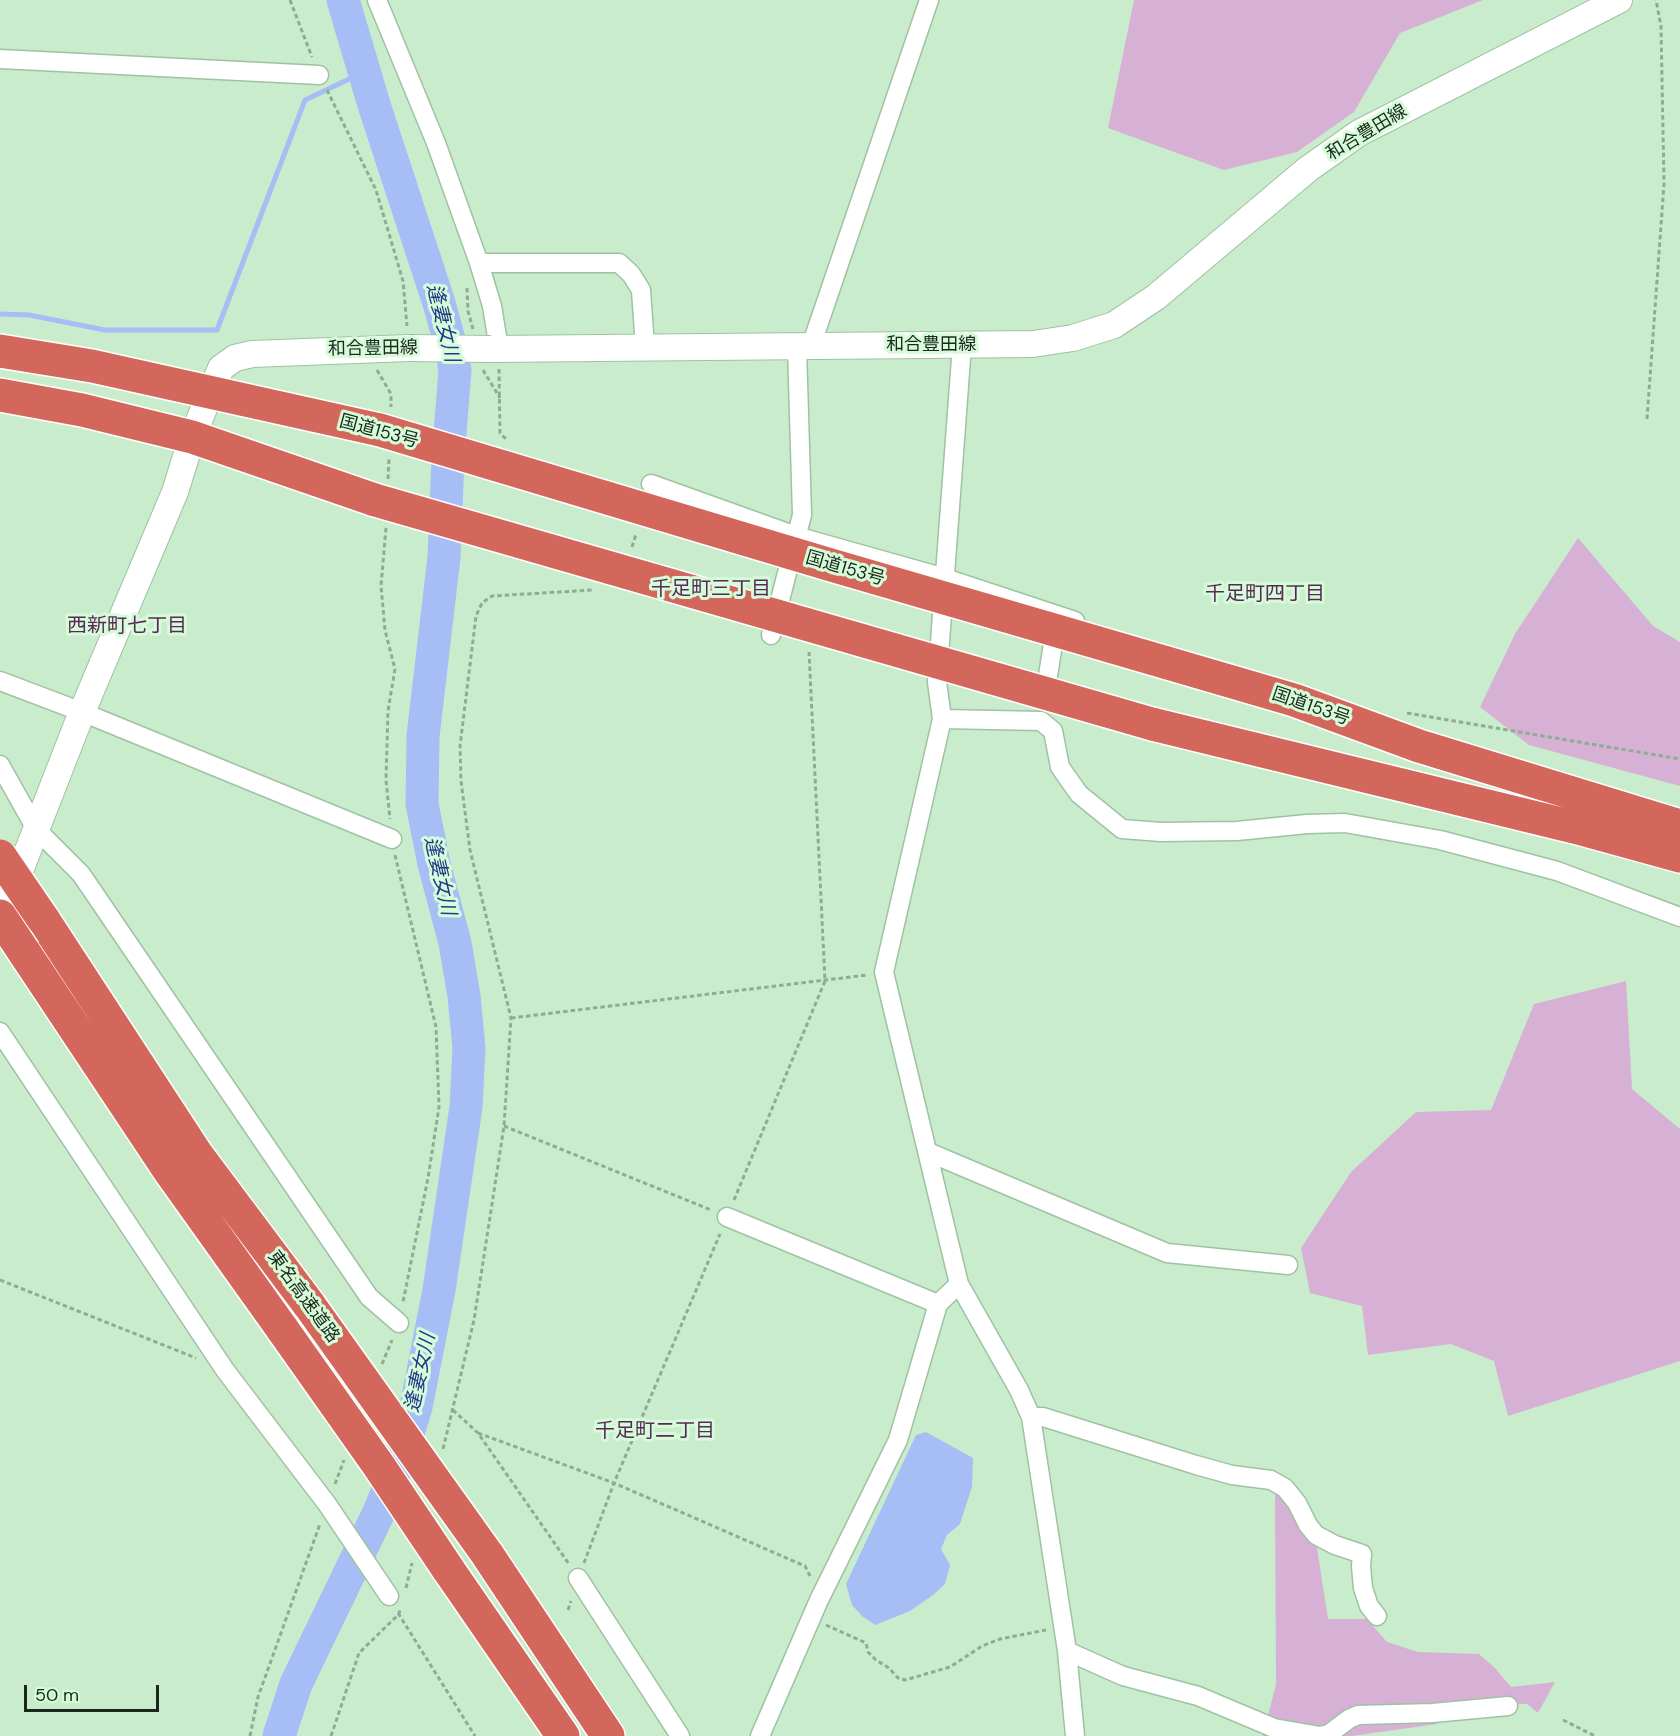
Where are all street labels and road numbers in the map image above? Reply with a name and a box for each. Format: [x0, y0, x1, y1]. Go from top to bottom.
street label: 和合豊田線 [1323, 101, 1411, 165]
street label: 和合豊田線 [886, 334, 976, 356]
street label: 和合豊田線 [328, 337, 418, 361]
street label: 国道153号 [337, 411, 421, 453]
street label: 国道153号 [803, 547, 887, 591]
street label: 国道153号 [1269, 684, 1353, 730]
street label: 東名高速道路 [263, 1247, 343, 1347]

